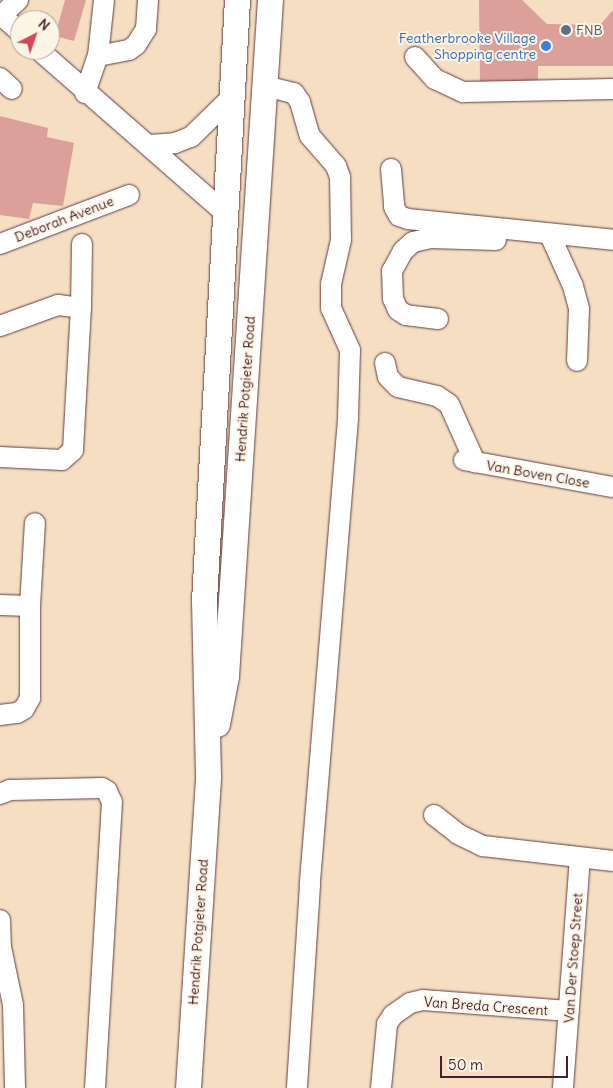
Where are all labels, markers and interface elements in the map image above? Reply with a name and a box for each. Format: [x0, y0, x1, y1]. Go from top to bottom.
north arrow [10, 10, 60, 60]
text: N [35, 14, 54, 34]
place label: FNB [576, 22, 603, 38]
marker: FNB [560, 24, 572, 36]
place label: Featherbrooke Village Shopping centre [399, 30, 536, 62]
marker: Featherbrooke Village Shopping centre [540, 40, 552, 52]
street label: Deborah Avenue [12, 192, 116, 246]
street label: Hendrik Potgieter Road [232, 315, 258, 463]
street label: Van Boven Close [485, 457, 591, 491]
street label: Hendrik Potgieter Road [185, 858, 211, 1006]
street label: Van Der Stoep Street [560, 892, 586, 1024]
street label: Van Breda Crescent [423, 993, 549, 1019]
scale bar [443, 1046, 570, 1078]
text: 50 m [448, 1055, 483, 1074]

